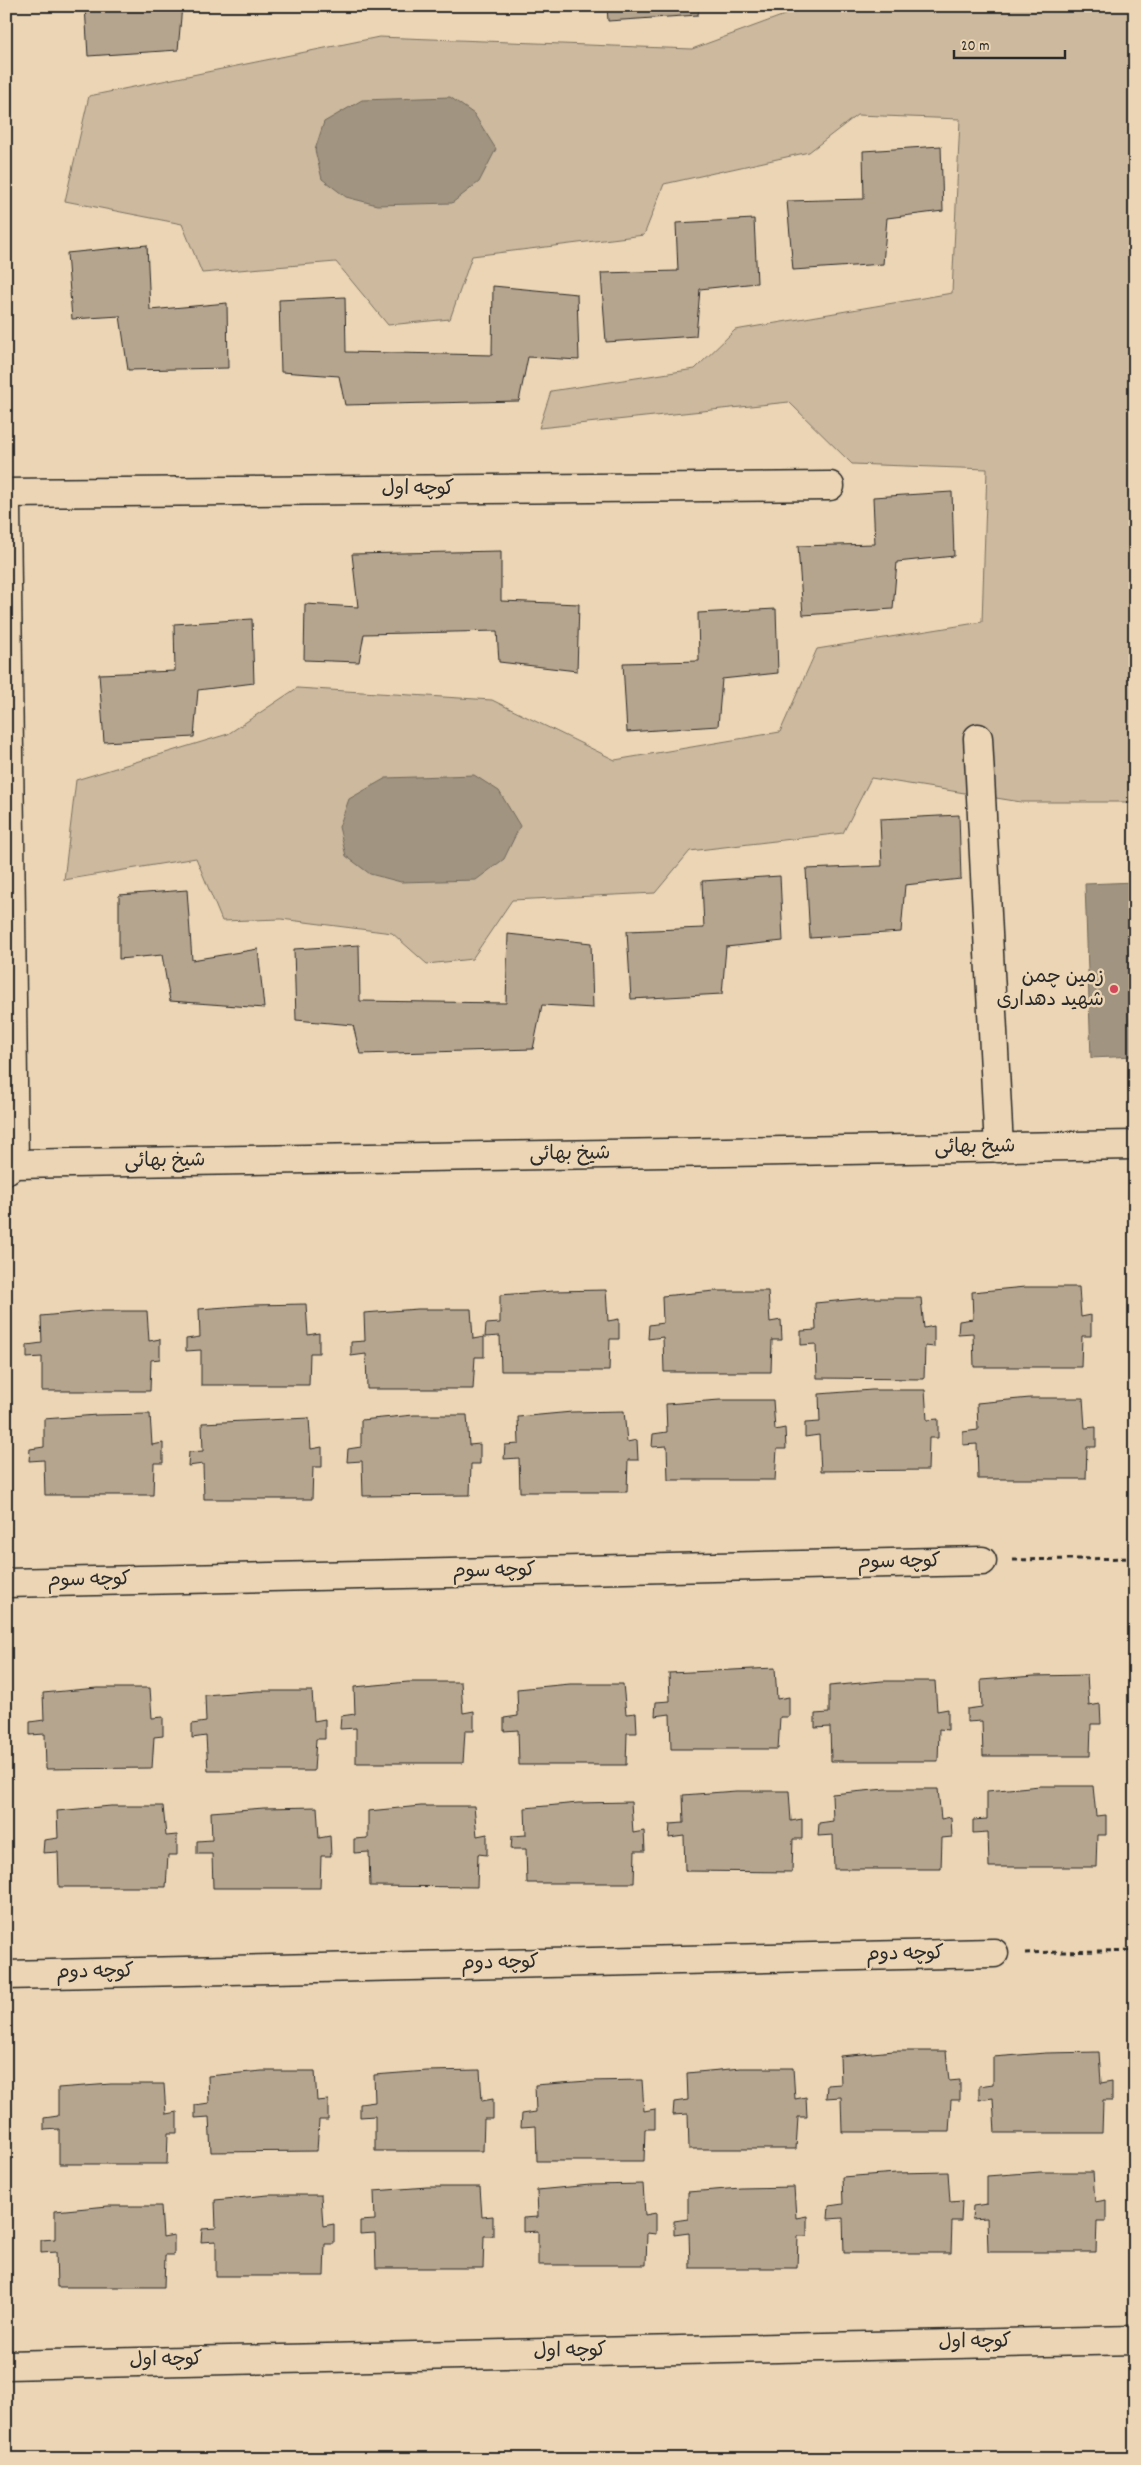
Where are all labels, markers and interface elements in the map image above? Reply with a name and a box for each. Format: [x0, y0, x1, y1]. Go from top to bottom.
scale bar [954, 28, 1065, 60]
text: 20 m [961, 36, 989, 58]
street label: کوچه اول [382, 476, 454, 504]
place label: زمین چمن شهید دهداری [997, 964, 1104, 1015]
marker: زمین چمن شهید دهداری [1108, 983, 1120, 995]
street label: شیخ بهائی [934, 1133, 1016, 1163]
street label: شیخ بهائی [529, 1140, 611, 1170]
street label: شیخ بهائی [124, 1147, 206, 1177]
street label: کوچه سوم [857, 1548, 941, 1578]
street label: کوچه سوم [452, 1557, 536, 1587]
street label: کوچه سوم [47, 1566, 131, 1596]
street label: کوچه دوم [866, 1940, 944, 1970]
street label: کوچه دوم [461, 1949, 539, 1979]
street label: کوچه دوم [56, 1958, 134, 1988]
street label: کوچه اول [938, 2328, 1012, 2358]
street label: کوچه اول [533, 2337, 607, 2367]
street label: کوچه اول [129, 2346, 203, 2376]

